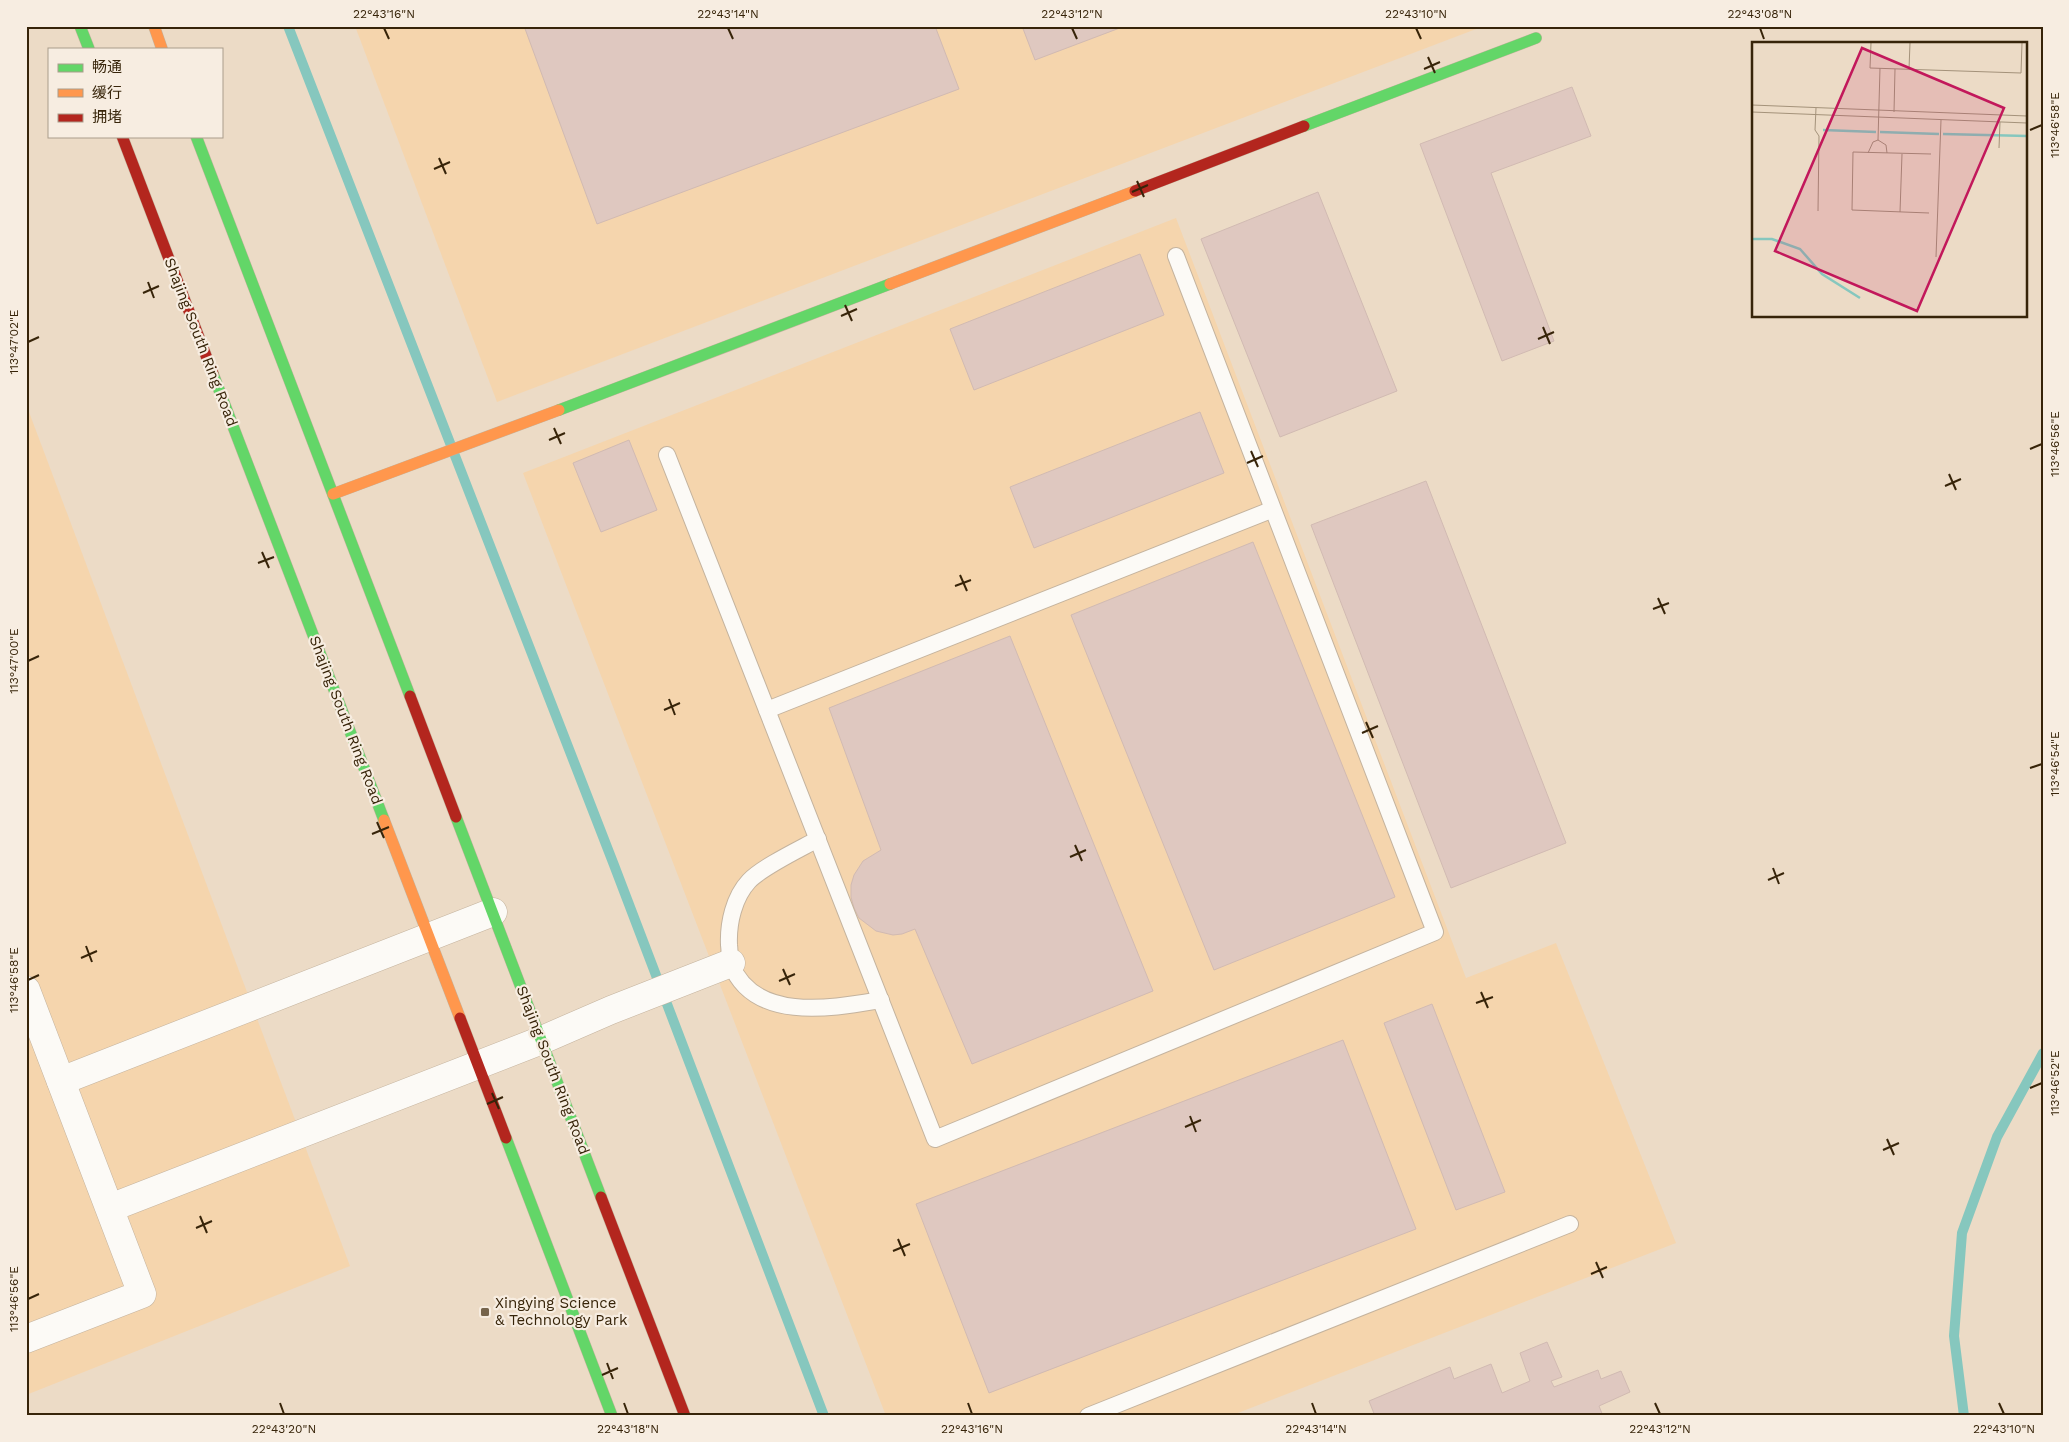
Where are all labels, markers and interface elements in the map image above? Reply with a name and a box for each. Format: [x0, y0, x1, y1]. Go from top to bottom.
text: 22°43'16"N [353, 7, 415, 21]
text: 22°43'14"N [697, 7, 759, 21]
text: 22°43'12"N [1041, 7, 1103, 21]
text: 22°43'10"N [1385, 7, 1447, 21]
text: 22°43'08"N [1728, 7, 1792, 21]
inset map [1752, 42, 2026, 318]
legend [48, 48, 222, 138]
text: 畅通 [92, 58, 122, 76]
text: 缓行 [92, 84, 122, 102]
text: 113°46'58"E [2048, 92, 2062, 158]
text: 拥堵 [92, 108, 122, 126]
street label: Shajing South Ring Road [160, 255, 242, 429]
text: 113°47'02"E [7, 309, 21, 374]
text: 113°46'56"E [2048, 411, 2062, 477]
text: 113°47'00"E [7, 628, 21, 694]
street label: Shajing South Ring Road [305, 633, 387, 807]
text: 113°46'54"E [2048, 731, 2062, 797]
text: 113°46'58"E [7, 947, 21, 1013]
street label: Shajing South Ring Road [512, 983, 594, 1157]
text: 113°46'52"E [2048, 1050, 2062, 1116]
text: 113°46'56"E [7, 1266, 21, 1332]
place label: Xingying Science & Technology Park [495, 1294, 628, 1329]
marker: Xingying Science & Technology Park [479, 1306, 491, 1318]
text: 22°43'20"N [252, 1422, 316, 1436]
text: 22°43'18"N [597, 1422, 659, 1436]
text: 22°43'16"N [941, 1422, 1003, 1436]
text: 22°43'14"N [1285, 1422, 1347, 1436]
text: 22°43'12"N [1629, 1422, 1691, 1436]
text: 22°43'10"N [1973, 1422, 2035, 1436]

